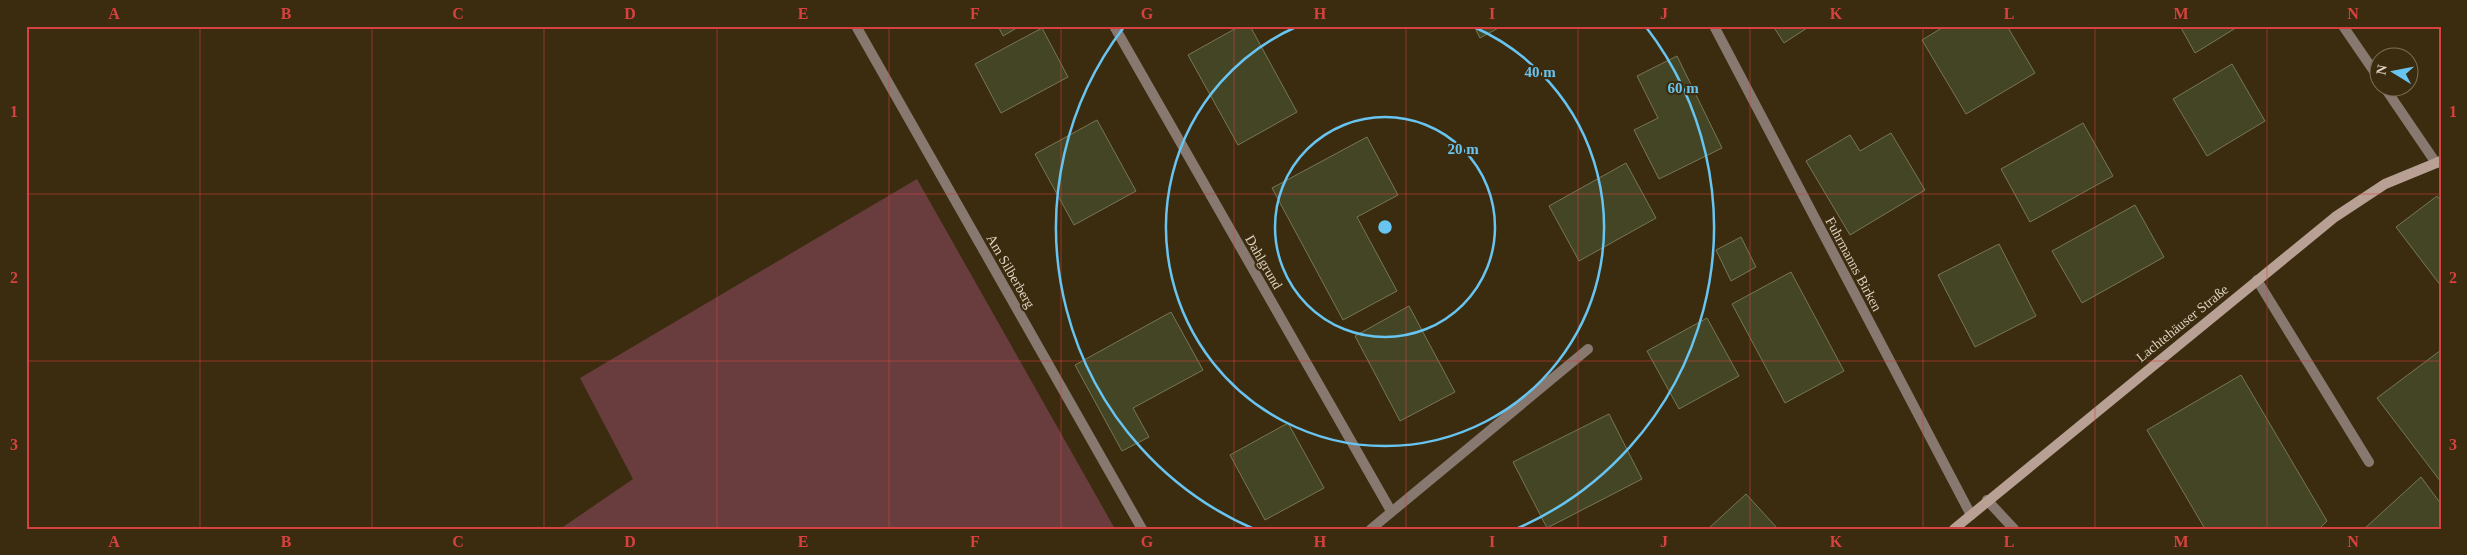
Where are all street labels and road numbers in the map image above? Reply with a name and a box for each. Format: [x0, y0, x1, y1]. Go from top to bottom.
street label: Fuhrmanns Birken [1822, 215, 1885, 314]
street label: Am Silberberg [983, 232, 1038, 311]
street label: Dahlgrund [1242, 233, 1285, 292]
street label: Lachtehäuser Straße [2133, 282, 2231, 365]

